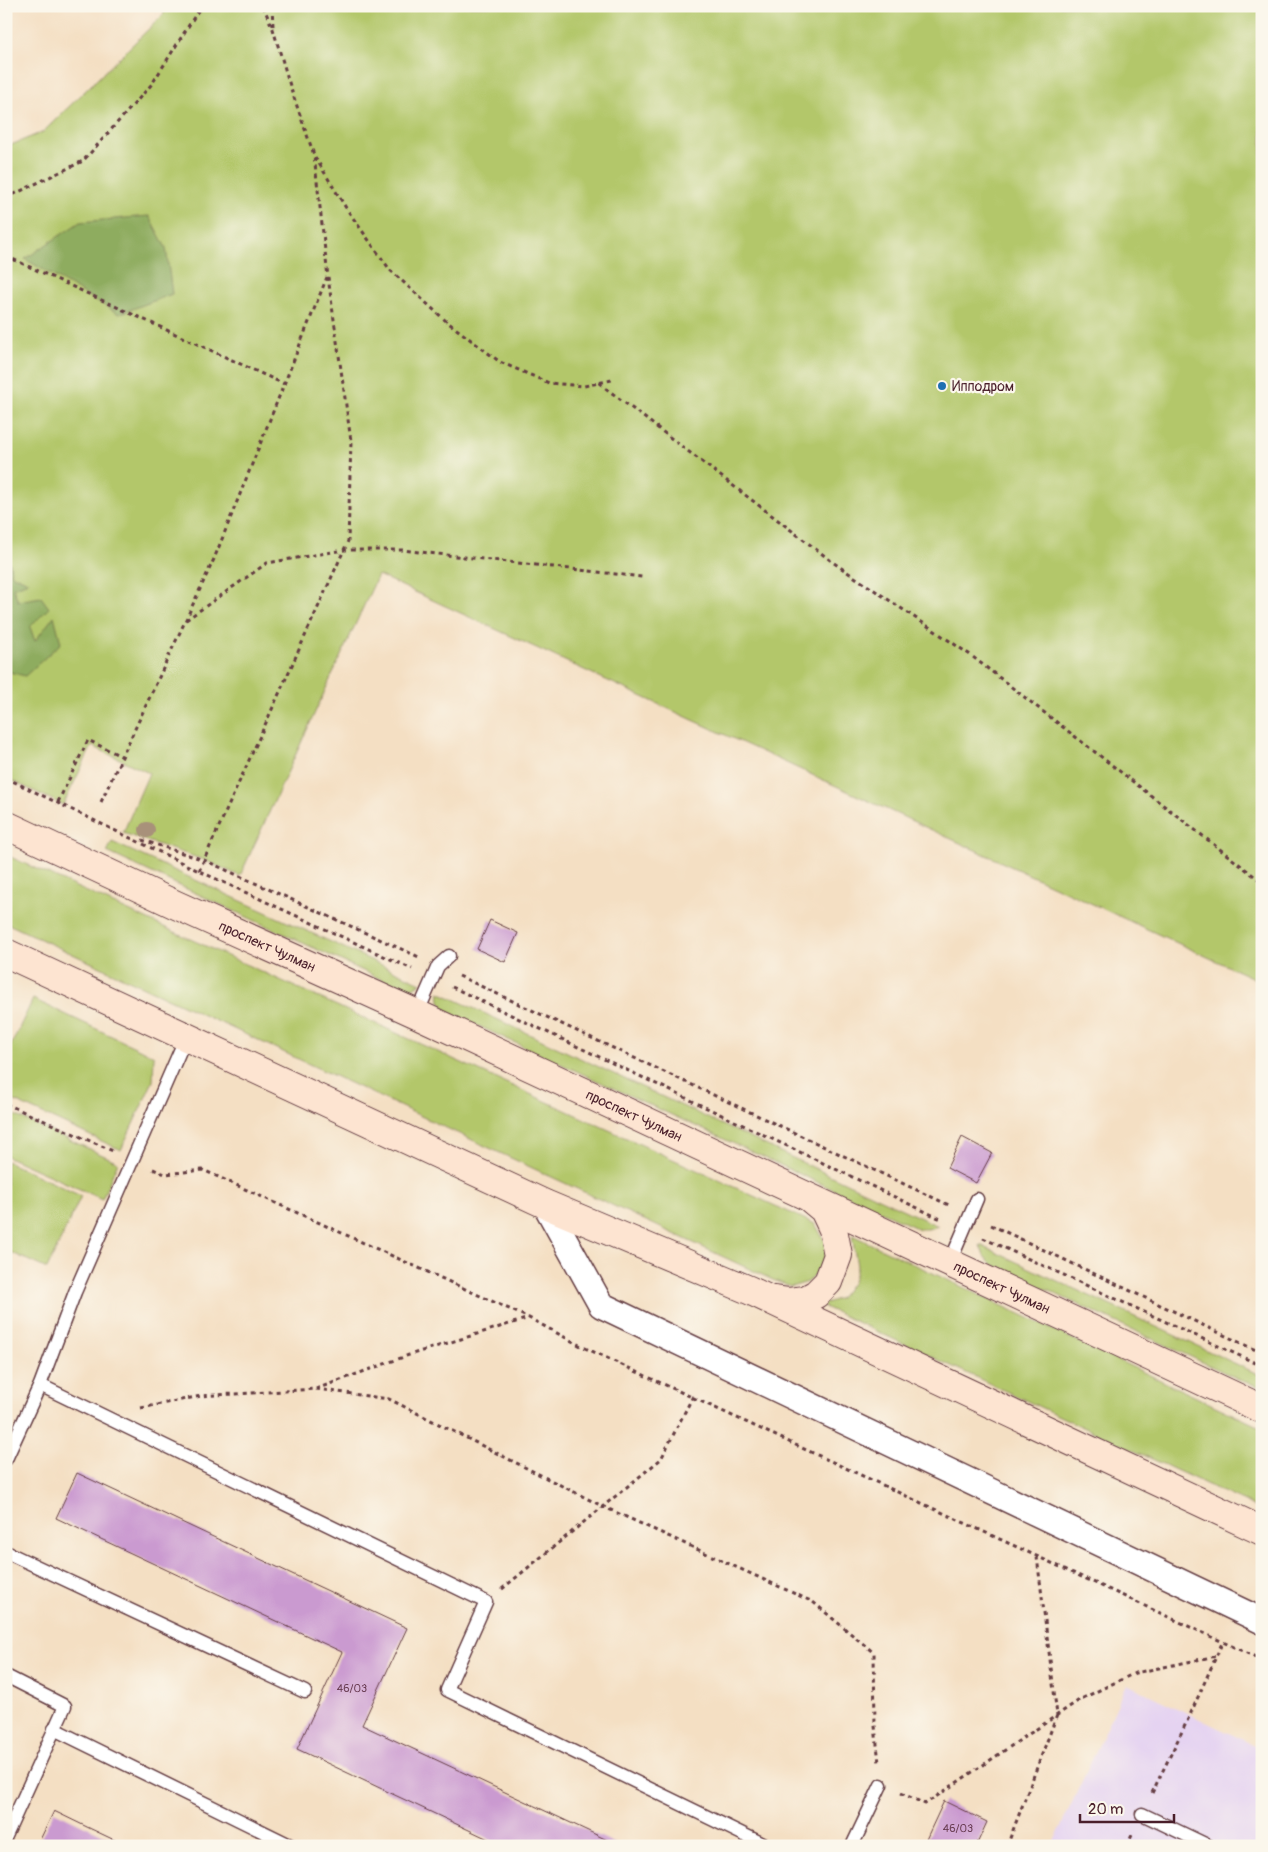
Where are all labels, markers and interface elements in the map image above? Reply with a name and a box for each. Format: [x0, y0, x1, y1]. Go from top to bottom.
place label: Ипподром [952, 378, 1014, 395]
marker: Ипподром [936, 380, 948, 392]
street label: проспект Чулман [216, 917, 318, 975]
street label: проспект Чулман [583, 1086, 685, 1145]
street label: проспект Чулман [951, 1258, 1053, 1317]
house number: 46/03 [337, 1682, 367, 1695]
scale bar [1080, 1792, 1174, 1824]
text: 20 m [1088, 1800, 1123, 1819]
house number: 46/03 [943, 1822, 973, 1835]

